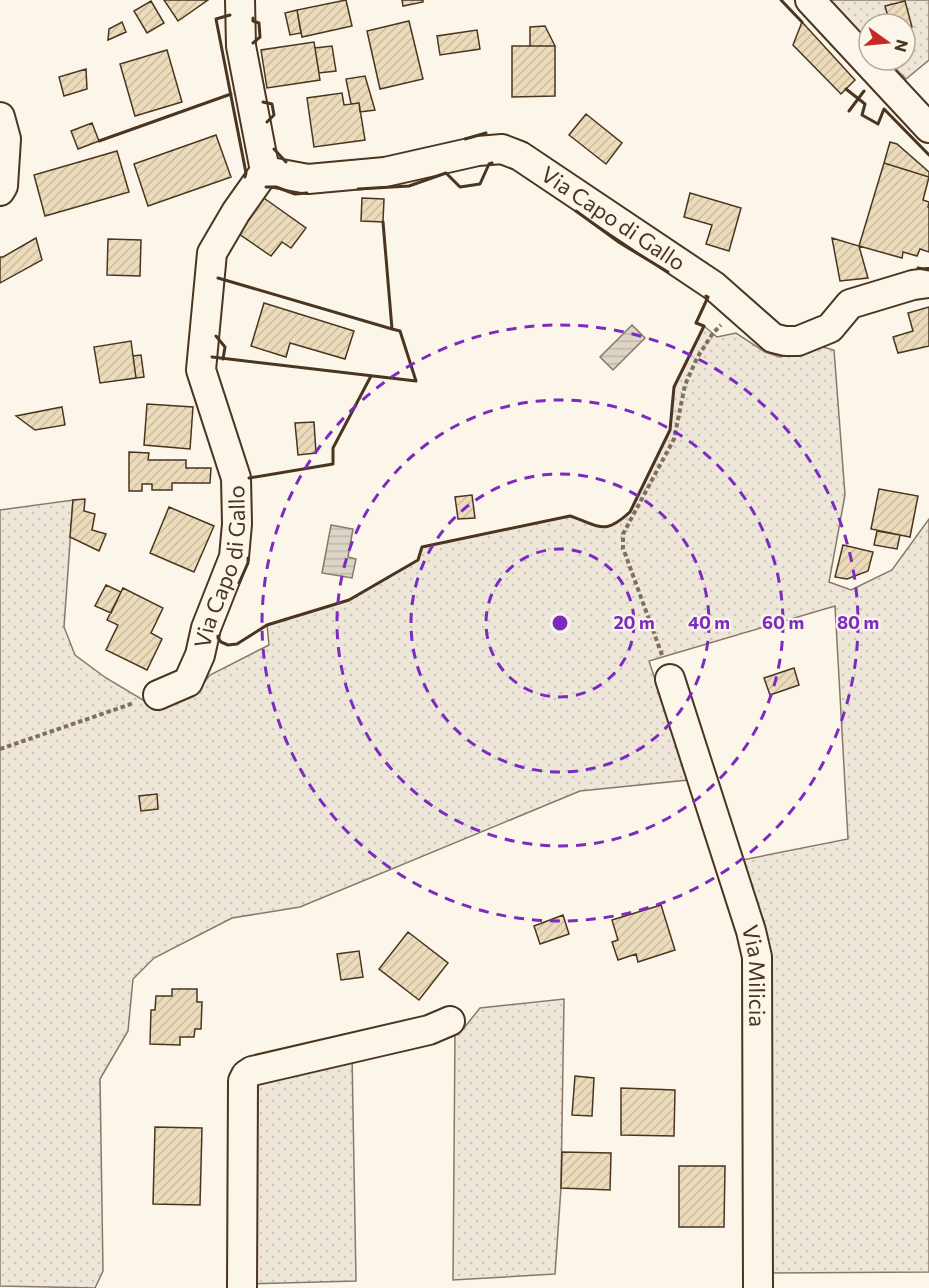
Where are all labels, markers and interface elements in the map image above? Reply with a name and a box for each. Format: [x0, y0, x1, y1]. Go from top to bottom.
north arrow [857, 12, 917, 72]
text: N [891, 38, 913, 54]
street label: Via Capo di Gallo [536, 160, 691, 276]
street label: Via Capo di Gallo [188, 485, 250, 650]
text: 20 m [613, 611, 655, 633]
text: 40 m [688, 611, 730, 633]
text: 60 m [762, 611, 804, 633]
text: 80 m [837, 611, 879, 633]
centre of rings [550, 613, 570, 633]
street label: Via Milicia [737, 922, 771, 1027]

